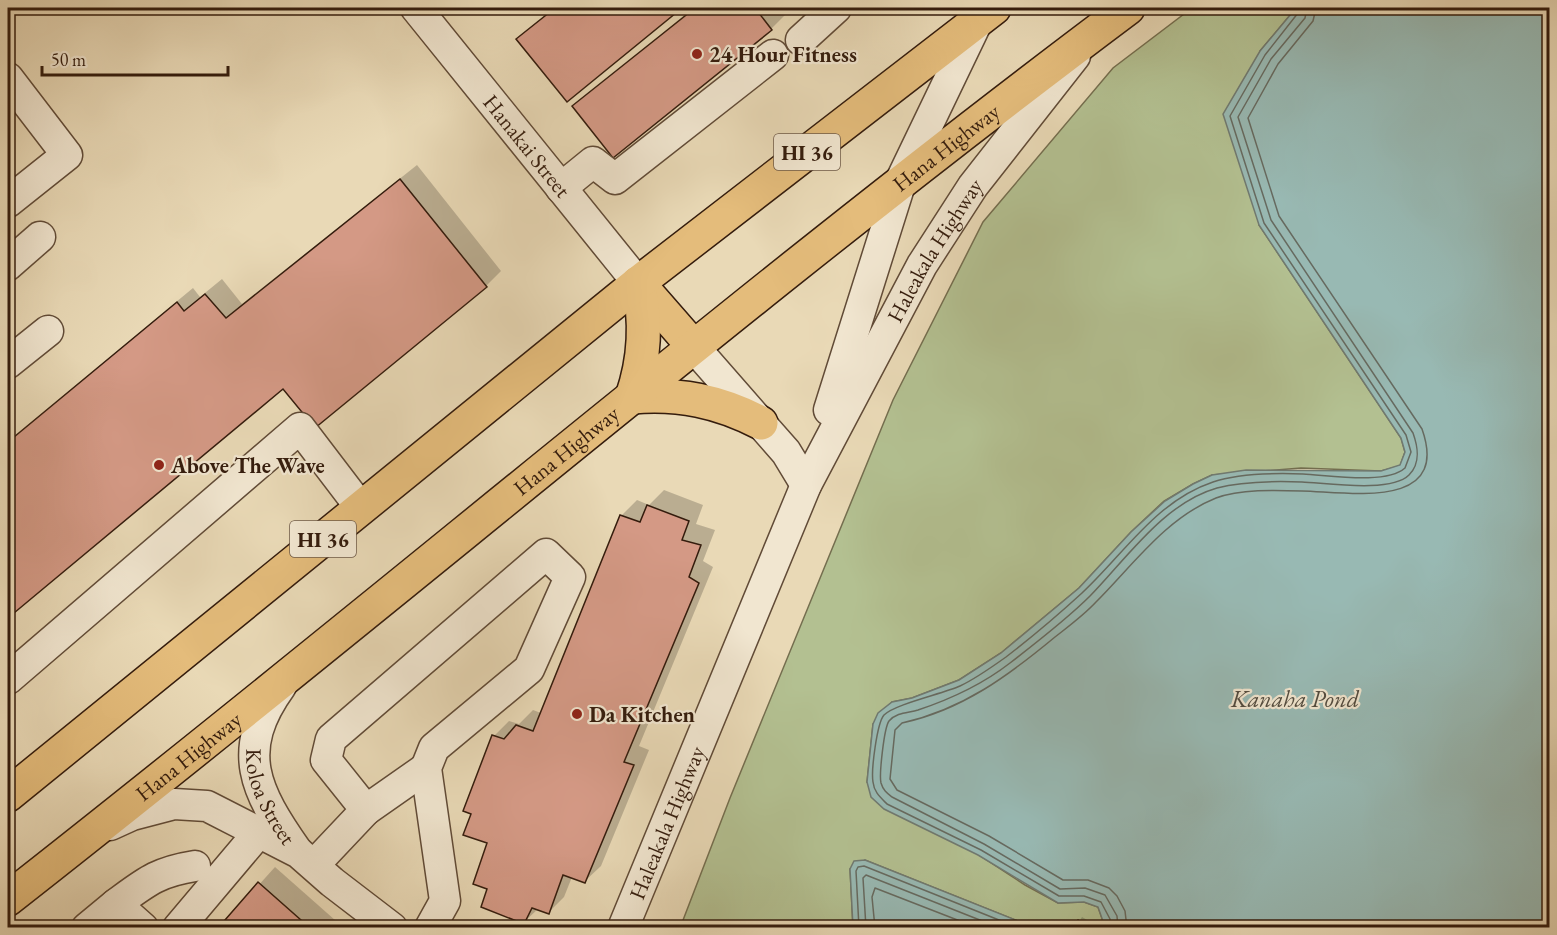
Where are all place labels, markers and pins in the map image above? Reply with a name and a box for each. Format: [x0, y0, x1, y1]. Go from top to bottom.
place label: 24 Hour Fitness [709, 40, 857, 69]
marker: 24 Hour Fitness [690, 47, 704, 61]
place label: Above The Wave [170, 451, 325, 480]
marker: Above The Wave [152, 458, 166, 472]
place label: Da Kitchen [589, 700, 696, 729]
marker: Da Kitchen [570, 707, 584, 721]

